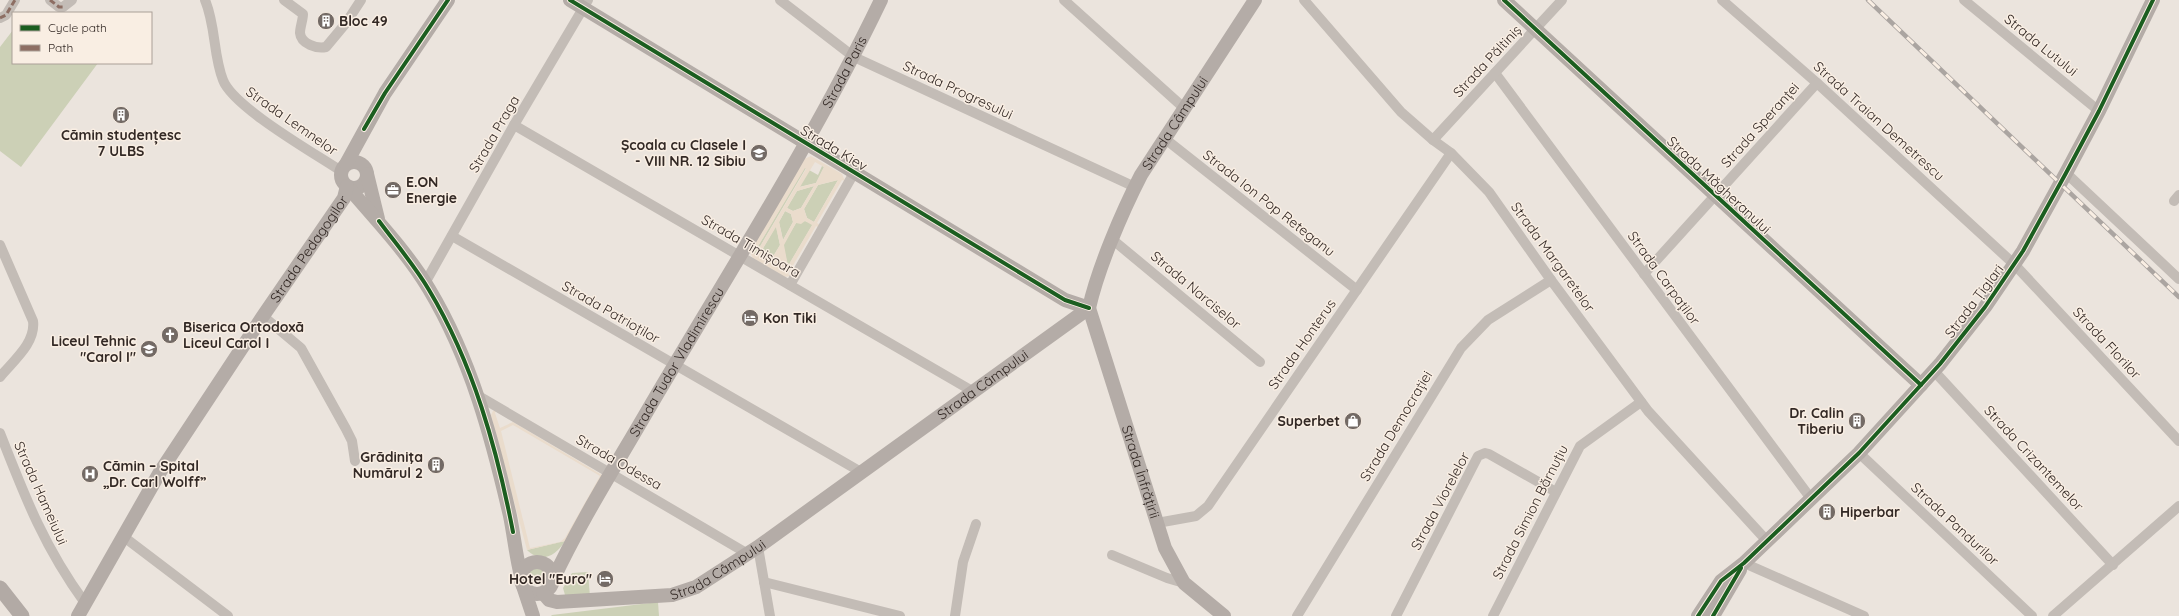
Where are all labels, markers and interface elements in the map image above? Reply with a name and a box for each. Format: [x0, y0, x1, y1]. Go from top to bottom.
street label: Strada Lutului [2001, 10, 2081, 80]
building icon: Bloc 49 [316, 11, 336, 31]
legend [12, 12, 152, 64]
place label: Bloc 49 [339, 12, 388, 30]
text: Cycle path [48, 20, 107, 35]
street label: Strada Păltiniș [1449, 21, 1525, 101]
street label: Strada Paris [818, 33, 871, 111]
text: Path [48, 40, 73, 55]
street label: Strada Progresului [900, 57, 1016, 123]
street label: Strada Traian Demetrescu [1810, 57, 1948, 185]
street label: Strada Câmpului [1138, 73, 1212, 173]
street label: Strada Speranței [1717, 79, 1803, 171]
street label: Strada Lemnelor [243, 83, 342, 160]
street label: Strada Praga [465, 92, 523, 176]
building icon: Cămin studențesc 7 ULBS [111, 105, 131, 125]
street label: Strada Kiev [797, 121, 871, 175]
place label: Cămin studențesc 7 ULBS [61, 126, 181, 160]
street label: Strada Măgheranului [1663, 132, 1775, 238]
place label: Școala cu Clasele I - VIII NR. 12 Sibiu [621, 136, 746, 170]
school or university icon: Școala cu Clasele I - VIII NR. 12 Sibiu [749, 143, 769, 163]
street label: Strada Ion Pop Reteganu [1199, 146, 1339, 260]
place label: E.ON Energie [406, 173, 457, 207]
office icon: E.ON Energie [383, 180, 403, 200]
street label: Strada Pedagogilor [266, 191, 352, 306]
street label: Strada Margaretelor [1507, 198, 1599, 316]
street label: Strada Timișoara [698, 210, 804, 282]
street label: Strada Carpaților [1624, 227, 1704, 329]
street label: Strada Narciselor [1147, 247, 1245, 333]
street label: Strada Țiglari [1941, 261, 2007, 341]
street label: Strada Patrioților [559, 277, 664, 348]
street label: Strada Tudor Vladimirescu [625, 284, 728, 440]
street label: Strada Honterus [1264, 295, 1340, 393]
street label: Strada Florilor [2069, 303, 2145, 383]
hotel icon: Kon Tiki [740, 308, 760, 328]
place label: Kon Tiki [763, 309, 816, 327]
place label: Biserica Ortodoxă Liceul Carol I [183, 318, 304, 352]
church icon: Biserica Ortodoxă Liceul Carol I [160, 325, 180, 345]
place label: Liceul Tehnic "Carol I" [51, 332, 136, 366]
school or university icon: Liceul Tehnic "Carol I" [139, 339, 159, 359]
street label: Strada Câmpului [934, 346, 1032, 424]
street label: Strada Democrației [1356, 367, 1436, 485]
street label: Strada Crizantemelor [1980, 401, 2088, 515]
place label: Dr. Calin Tiberiu [1789, 404, 1844, 438]
shop icon: Superbet [1343, 411, 1363, 431]
building icon: Dr. Calin Tiberiu [1847, 411, 1867, 431]
place label: Superbet [1278, 412, 1340, 430]
street label: Strada Înfrățirii [1118, 423, 1164, 521]
street label: Strada Odessa [573, 430, 665, 494]
street label: Strada Hameiului [10, 438, 72, 548]
street label: Strada Simion Bărnuțiu [1488, 442, 1572, 582]
place label: Grădiniţa Numărul 2 [353, 448, 423, 482]
street label: Strada Viorelelor [1407, 448, 1474, 553]
building icon: Grădiniţa Numărul 2 [426, 455, 446, 475]
place label: Cămin – Spital „Dr. Carl Wolff” [103, 457, 206, 491]
hospital icon: Cămin – Spital „Dr. Carl Wolff” [80, 464, 100, 484]
street label: Strada Pandurilor [1907, 479, 2003, 570]
building icon: Hiperbar [1817, 502, 1837, 522]
place label: Hiperbar [1840, 503, 1900, 521]
street label: Strada Câmpului [667, 535, 769, 604]
hotel icon: Hotel "Euro" [595, 569, 615, 589]
place label: Hotel "Euro" [509, 570, 592, 588]

